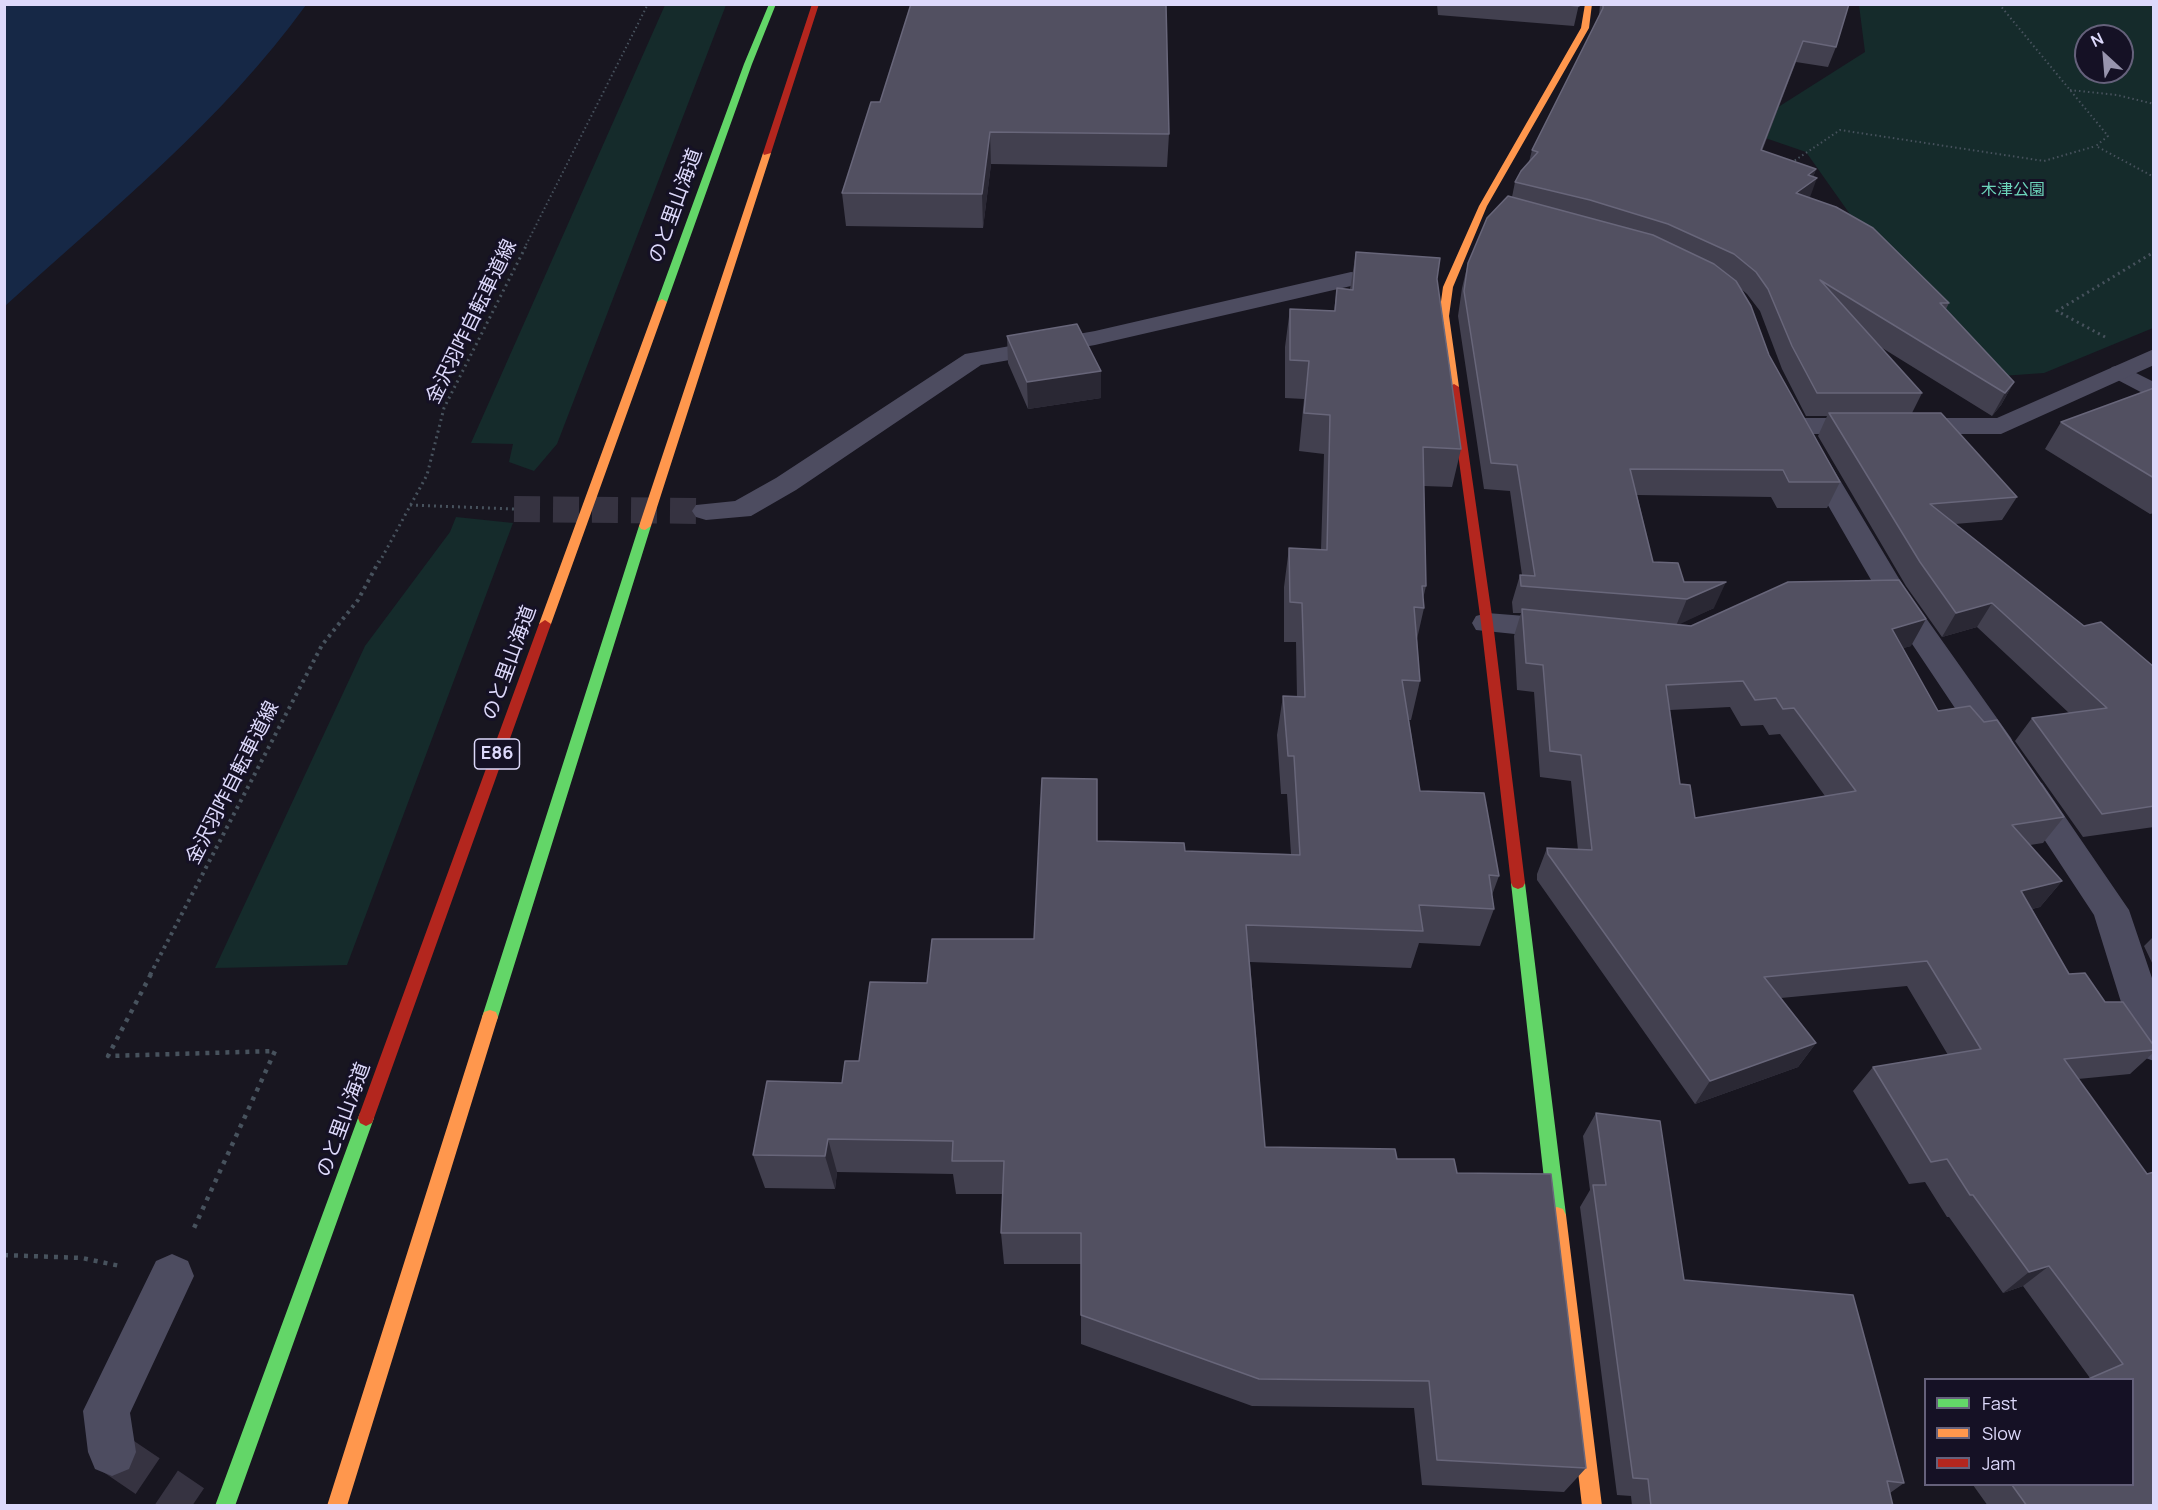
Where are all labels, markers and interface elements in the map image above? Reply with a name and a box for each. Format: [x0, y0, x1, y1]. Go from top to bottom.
north arrow [2074, 24, 2134, 84]
text: N [2087, 27, 2107, 52]
street label: のと里山海道 [644, 146, 708, 266]
park label: 木津公園 [1981, 181, 2045, 201]
street label: 金沢羽咋自転車道線 [422, 236, 522, 408]
street label: のと里山海道 [478, 603, 542, 723]
street label: 金沢羽咋自転車道線 [181, 697, 285, 869]
road number: E86 [474, 739, 520, 769]
street label: のと里山海道 [312, 1060, 376, 1180]
legend [1924, 1378, 2134, 1486]
text: Fast [1982, 1391, 2017, 1415]
text: Slow [1982, 1421, 2021, 1445]
text: Jam [1982, 1451, 2016, 1475]

